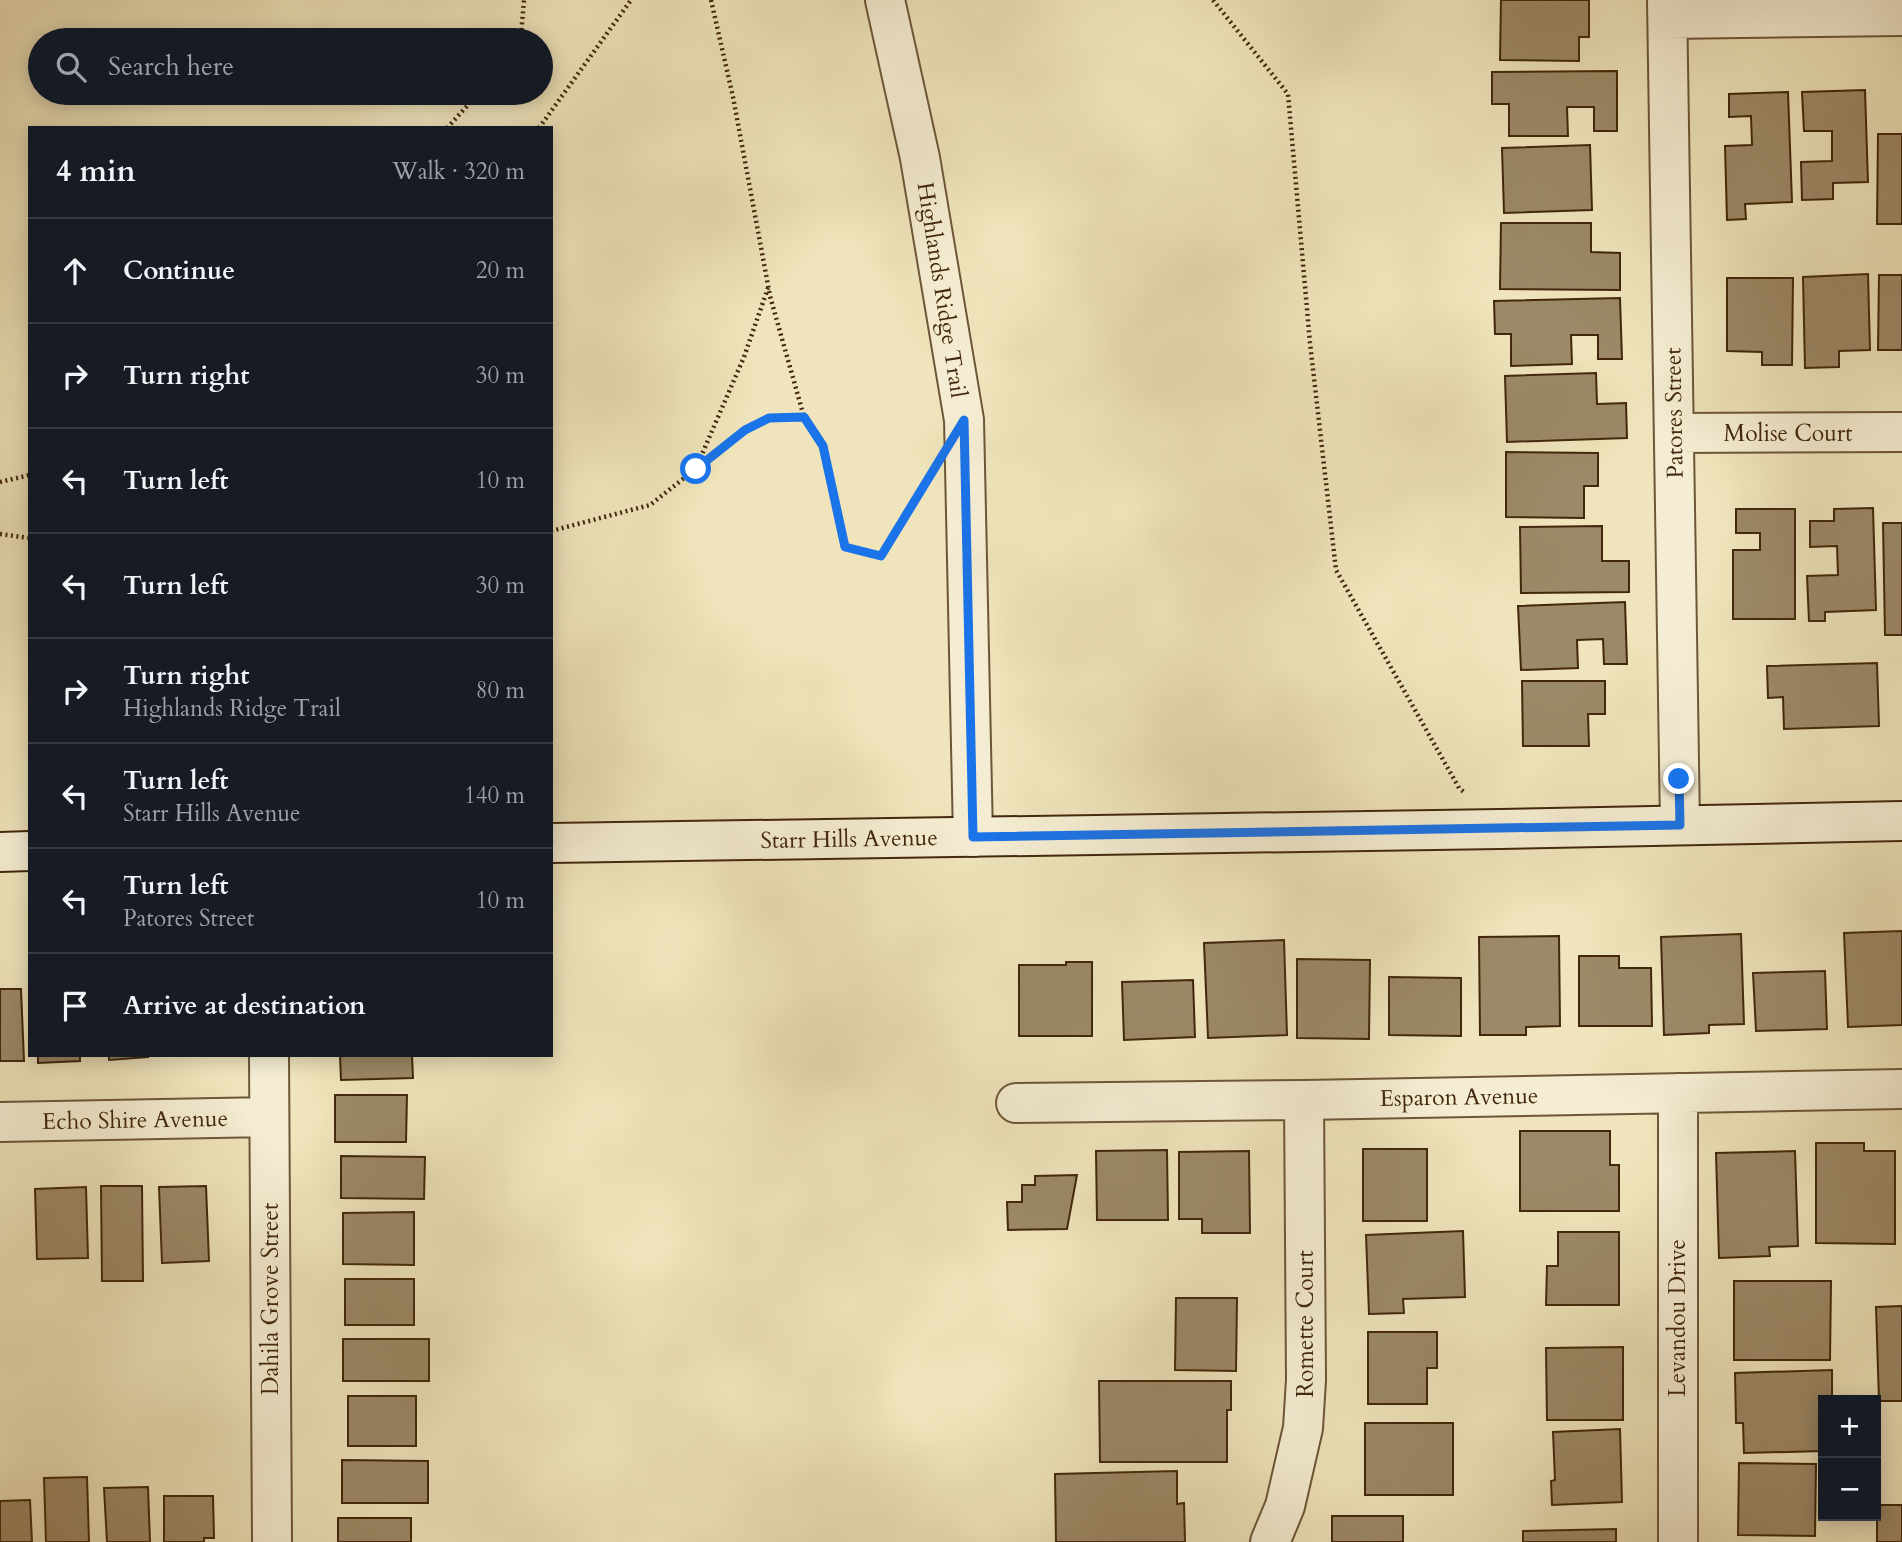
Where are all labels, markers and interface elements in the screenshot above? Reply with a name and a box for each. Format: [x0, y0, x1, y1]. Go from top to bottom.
search box [28, 28, 553, 105]
icon: search [52, 48, 90, 86]
text: Search here [108, 49, 234, 84]
text: 4 min [56, 151, 136, 192]
text: Walk · 320 m [392, 156, 525, 187]
street label: Highlands Ridge Trail [910, 180, 974, 400]
icon: ahead [56, 252, 94, 290]
text: Continue [123, 253, 235, 288]
text: 20 m [476, 255, 525, 286]
street label: Patores Street [1657, 347, 1691, 479]
icon: right [56, 357, 94, 395]
text: Turn right [123, 358, 250, 393]
text: 30 m [476, 360, 525, 391]
street label: Molise Court [1723, 418, 1853, 449]
route start [680, 453, 711, 484]
icon: left [56, 462, 94, 500]
text: Turn left [123, 463, 228, 498]
text: 10 m [476, 465, 525, 496]
icon: left [56, 567, 94, 605]
text: Turn left [123, 568, 228, 603]
text: 30 m [476, 570, 525, 601]
text: Turn right [123, 658, 250, 693]
icon: right [56, 672, 94, 710]
text: 80 m [476, 675, 525, 706]
text: Highlands Ridge Trail [123, 693, 341, 724]
text: Turn left [123, 763, 228, 798]
route end [1663, 763, 1694, 794]
icon: left [56, 777, 94, 815]
text: 140 m [464, 780, 525, 811]
text: Starr Hills Avenue [123, 798, 301, 829]
street label: Starr Hills Avenue [760, 822, 938, 856]
text: Turn left [123, 868, 228, 903]
icon: left [56, 882, 94, 920]
text: 10 m [476, 885, 525, 916]
text: Patores Street [123, 903, 254, 934]
icon: arrive [56, 987, 94, 1025]
text: Arrive at destination [123, 988, 366, 1023]
street label: Esparon Avenue [1379, 1080, 1539, 1114]
street label: Echo Shire Avenue [42, 1103, 228, 1137]
street label: Dahila Grove Street [255, 1203, 286, 1395]
street label: Levandou Drive [1662, 1239, 1693, 1397]
street label: Romette Court [1290, 1250, 1321, 1398]
map controls [1818, 1395, 1881, 1521]
button: + [1818, 1395, 1881, 1458]
button: − [1818, 1458, 1881, 1521]

